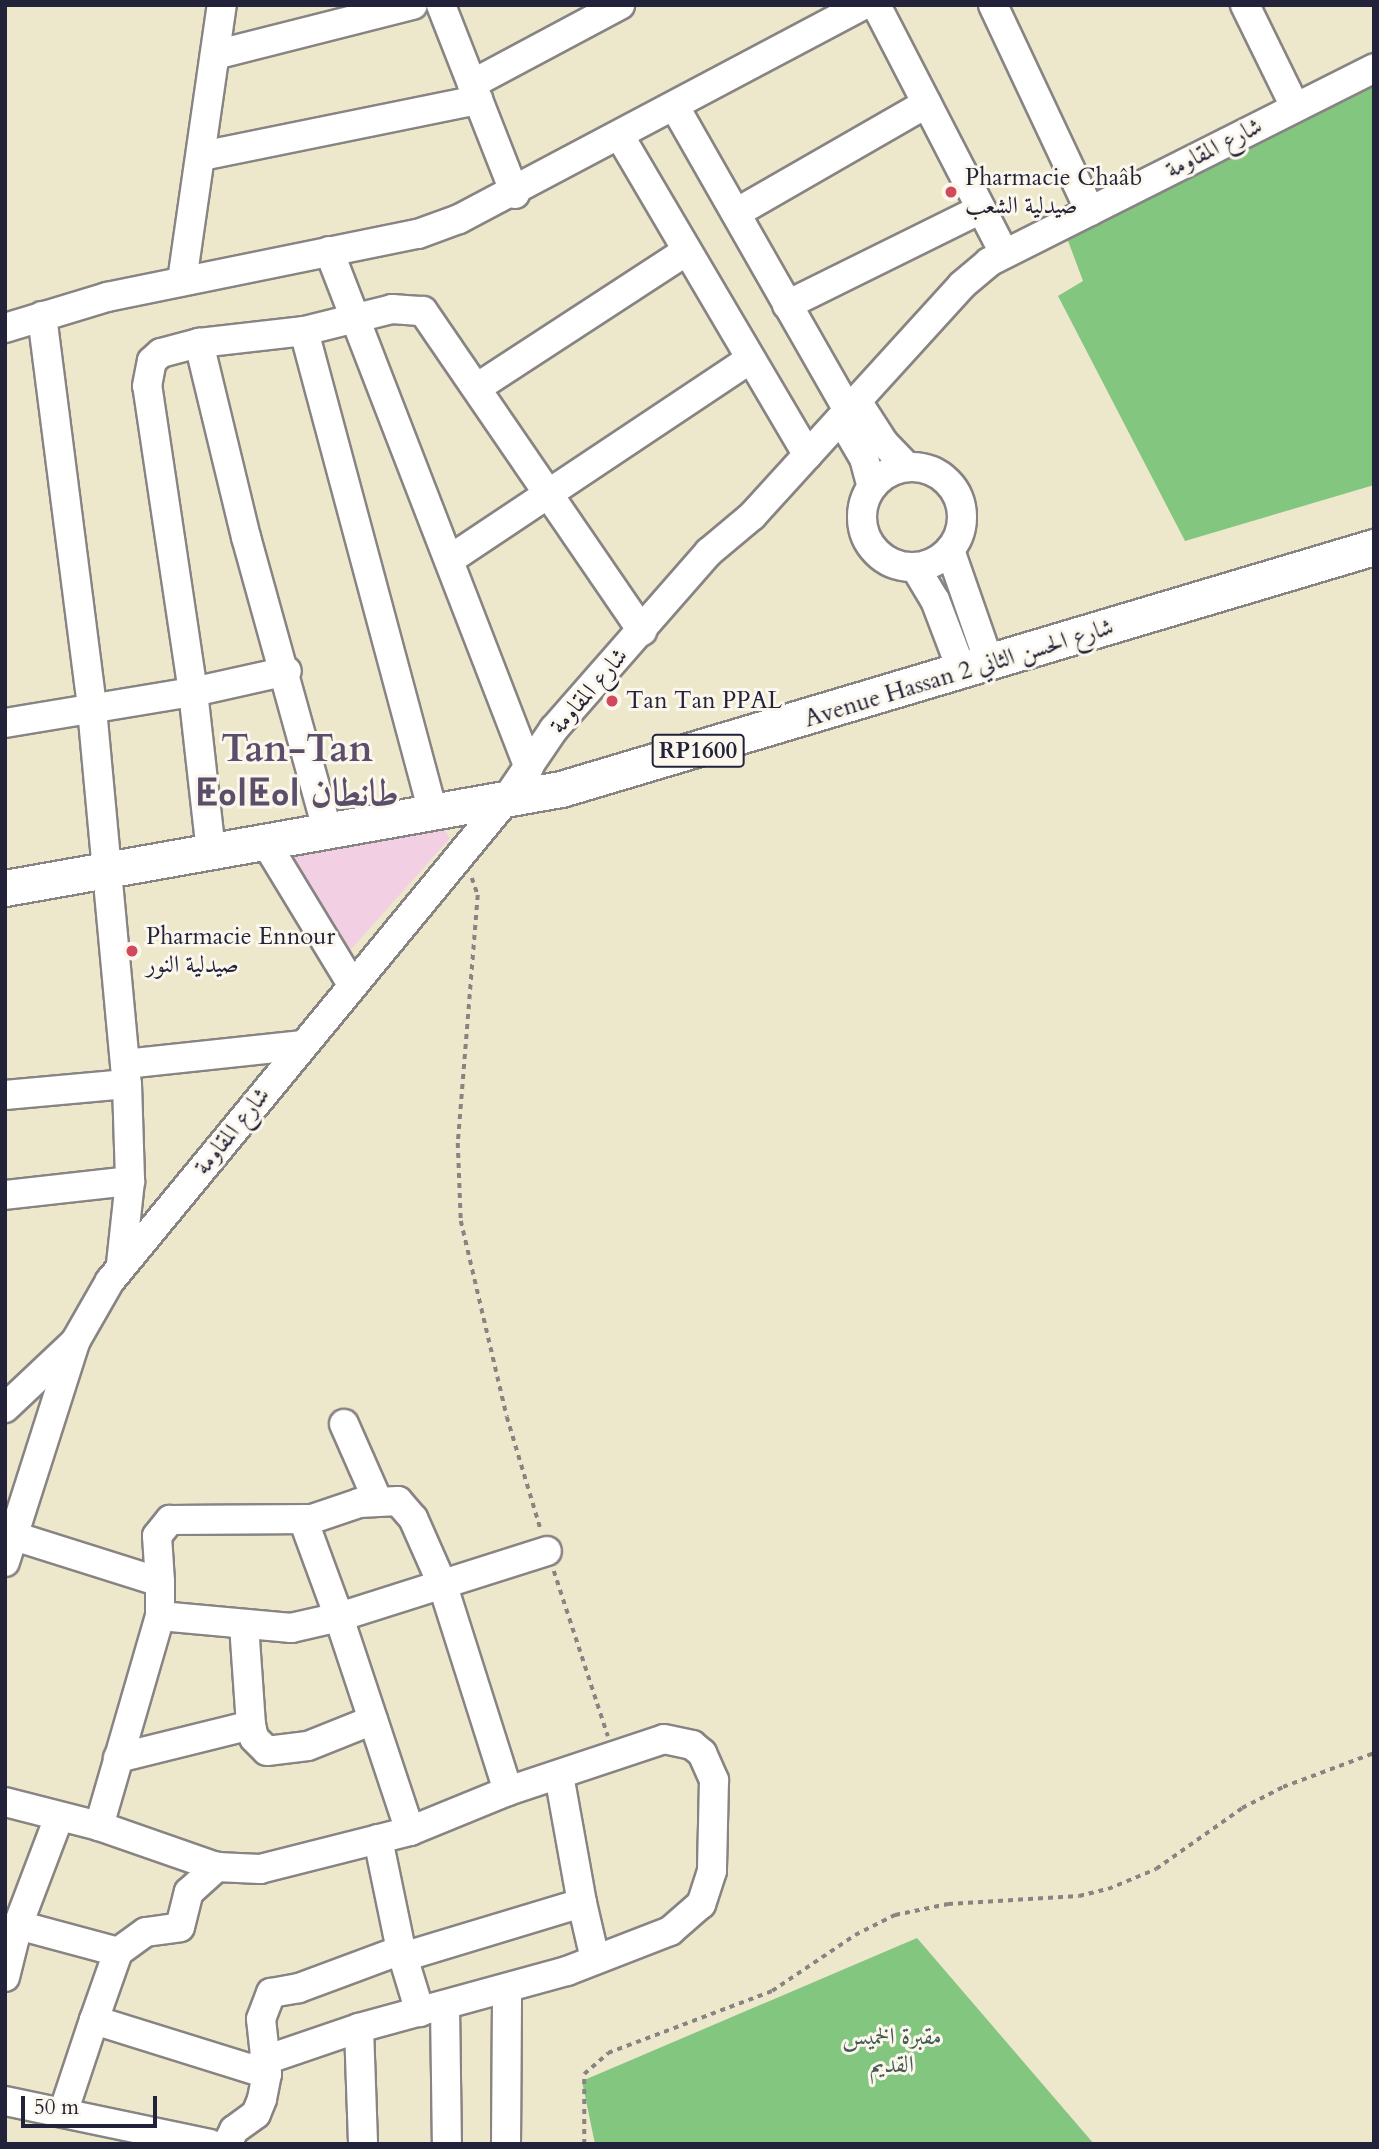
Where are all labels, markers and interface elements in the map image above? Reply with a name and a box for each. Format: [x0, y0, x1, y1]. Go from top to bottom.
street label: شارع المقاومة [1161, 111, 1267, 185]
place label: Pharmacie Chaâb صيدلية الشعب [965, 164, 1142, 220]
marker: Pharmacie Chaâb صيدلية الشعب [943, 184, 959, 200]
street label: Avenue Hassan 2 شارع الحسن الثاني [801, 612, 1117, 734]
street label: شارع المقاومة [544, 642, 634, 740]
place label: Tan Tan PPAL [626, 687, 782, 715]
marker: Tan Tan PPAL [604, 693, 620, 709]
district label: Tan-Tan ⵟⴰⵏⵟⴰⵏ طانطان [195, 727, 399, 816]
road number: RP1600 [651, 732, 745, 771]
place label: Pharmacie Ennour صيدلية النور [146, 923, 335, 979]
marker: Pharmacie Ennour صيدلية النور [124, 943, 140, 959]
street label: شارع المقاومة [188, 1081, 276, 1181]
park label: مقبرة الخميس القديم [842, 2023, 942, 2079]
scale bar [24, 2082, 161, 2126]
text: 50 m [34, 2093, 79, 2122]

